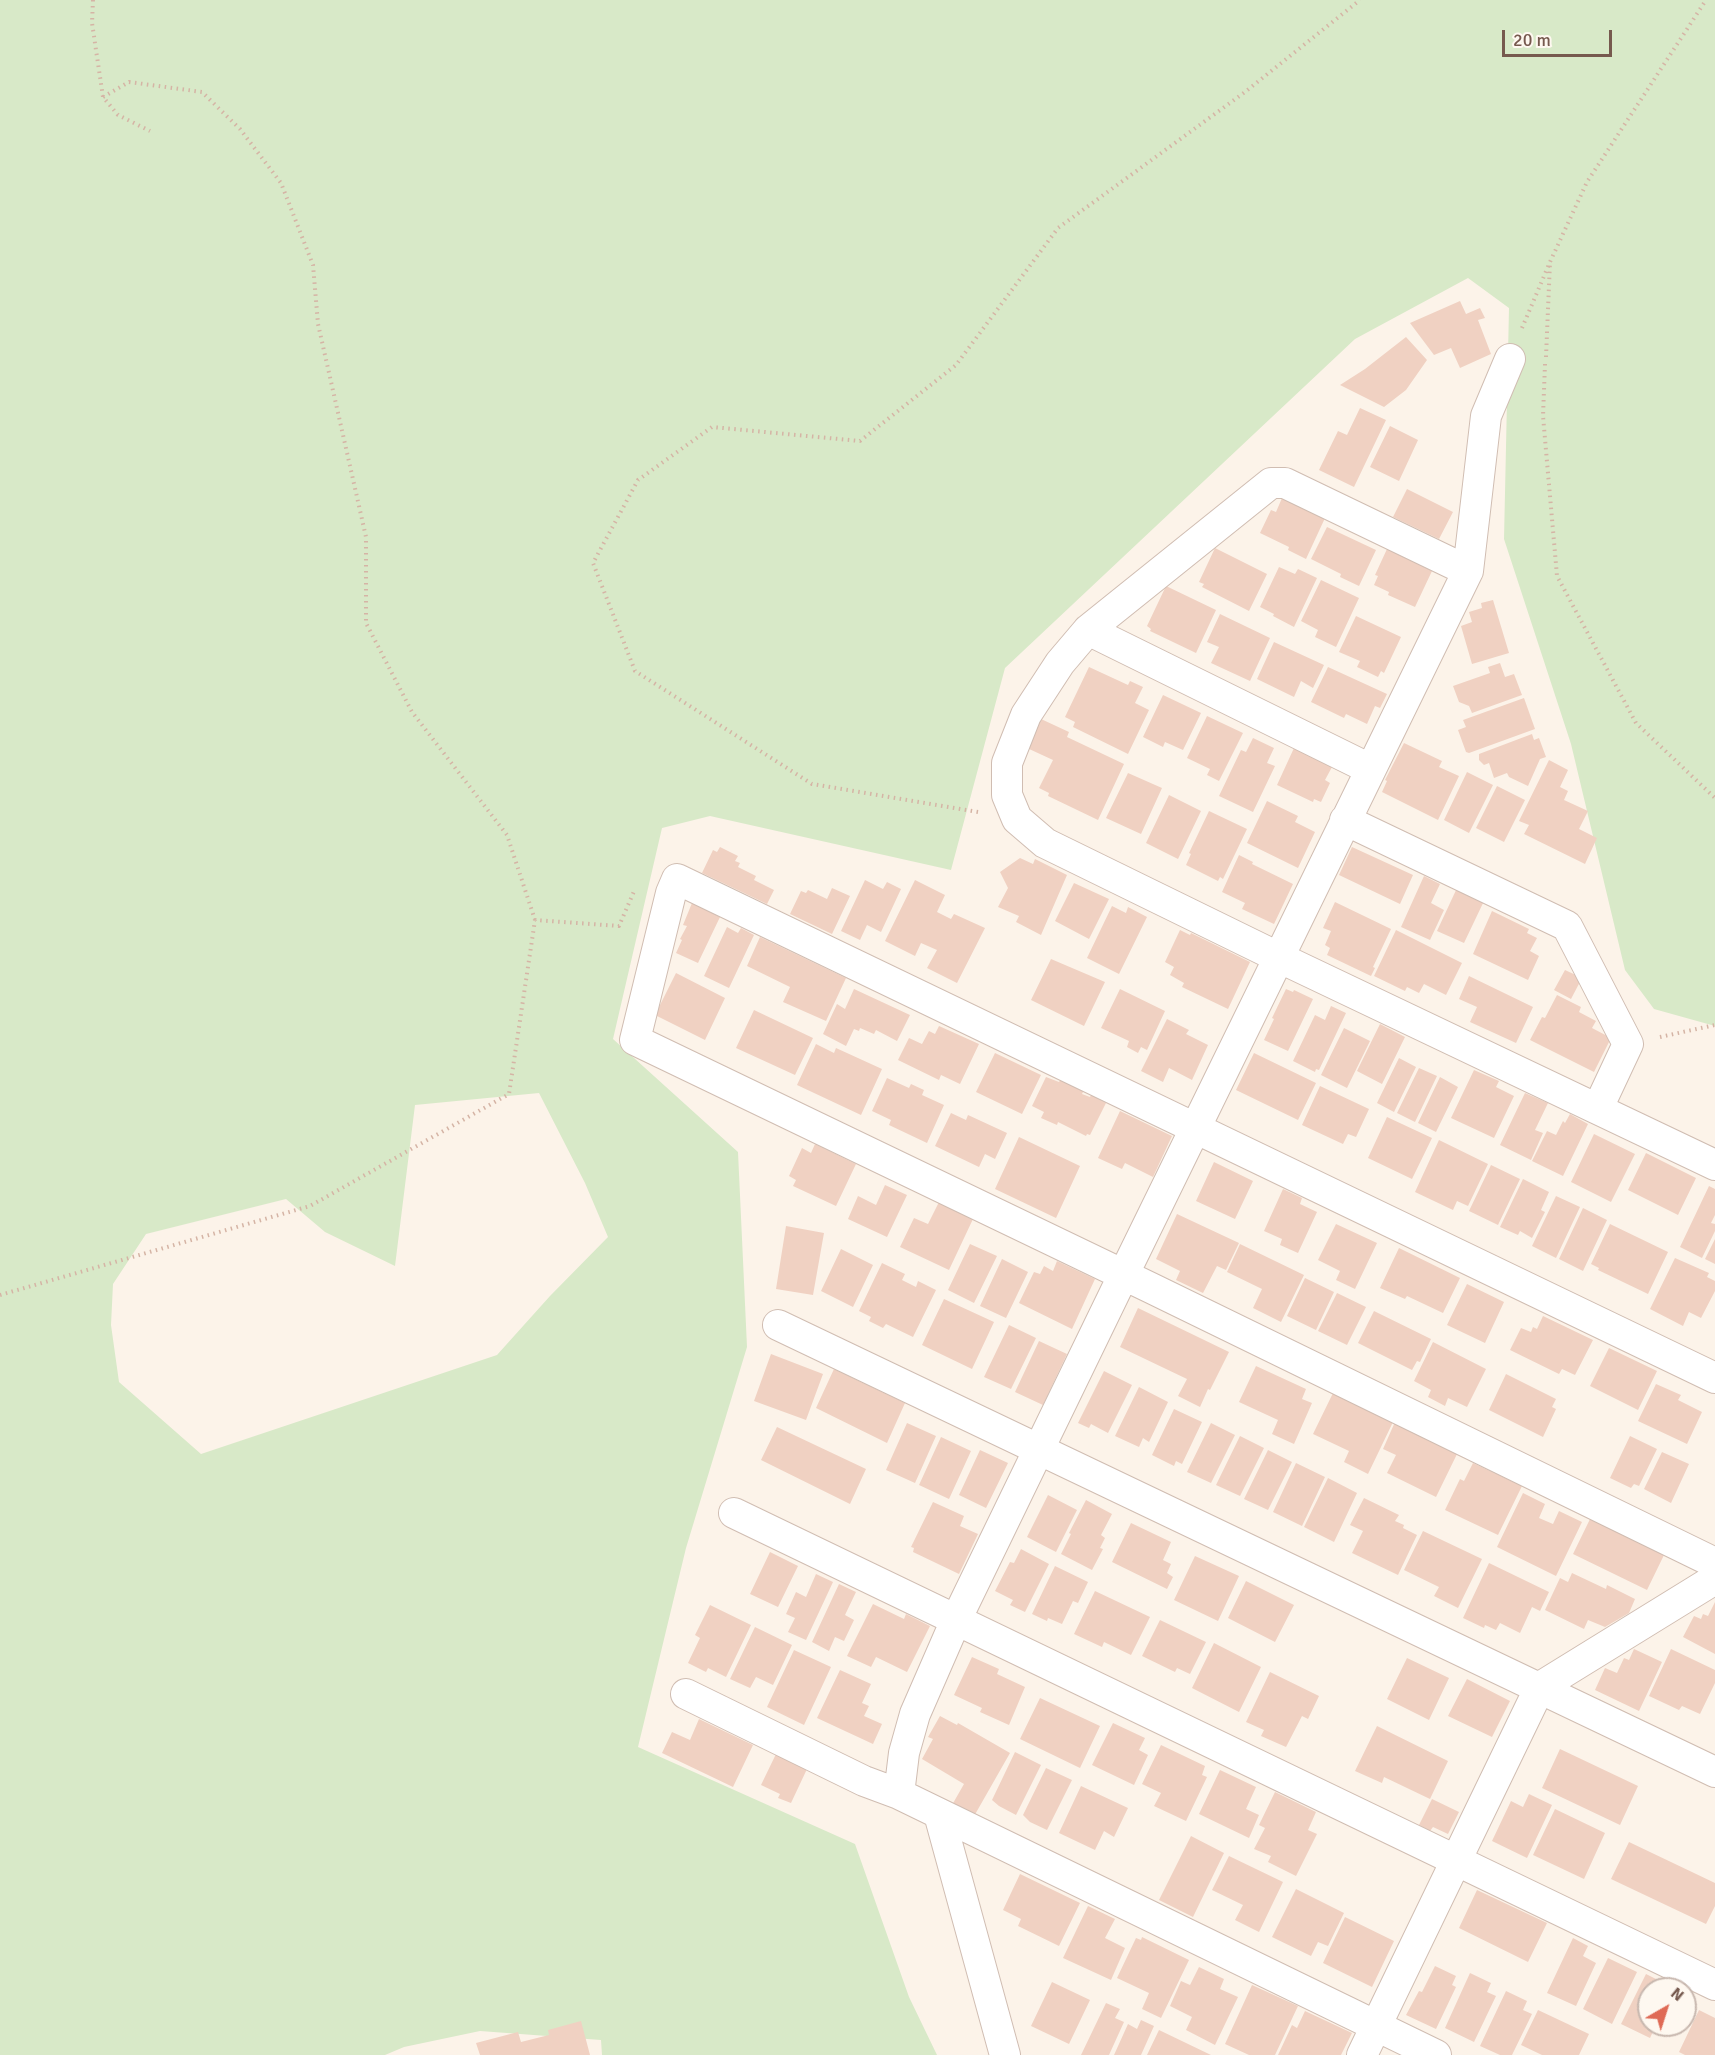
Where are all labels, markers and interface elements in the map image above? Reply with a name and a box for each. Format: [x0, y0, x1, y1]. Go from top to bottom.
scale bar [1505, 18, 1614, 56]
text: 20 m [1513, 29, 1551, 51]
north arrow [1637, 1977, 1697, 2037]
text: N [1666, 1983, 1688, 2006]

